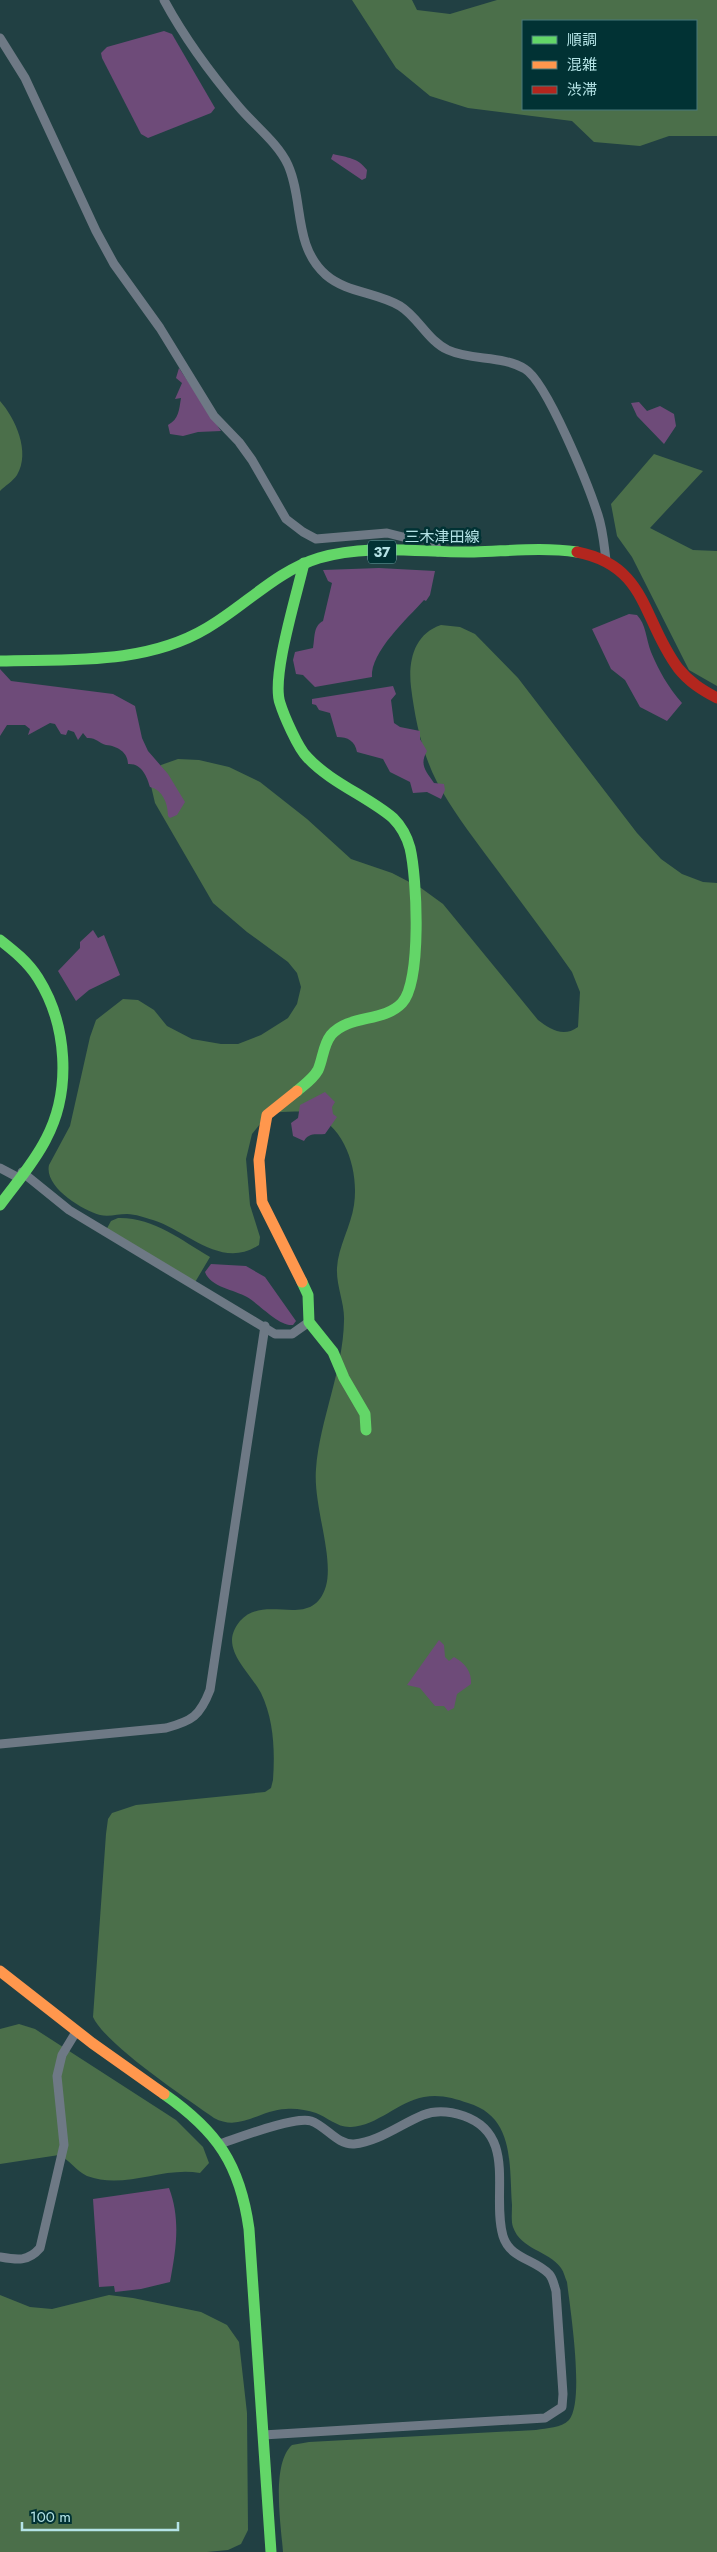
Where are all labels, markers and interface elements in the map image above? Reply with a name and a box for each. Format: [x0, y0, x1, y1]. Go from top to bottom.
legend [522, 20, 697, 110]
text: 順調 [567, 29, 597, 51]
text: 混雑 [567, 54, 597, 76]
text: 渋滞 [567, 79, 597, 101]
street label: 三木津田線 [404, 526, 480, 548]
road number: 37 [368, 540, 396, 564]
scale bar [22, 2500, 179, 2532]
text: 100 m [30, 2506, 71, 2528]

